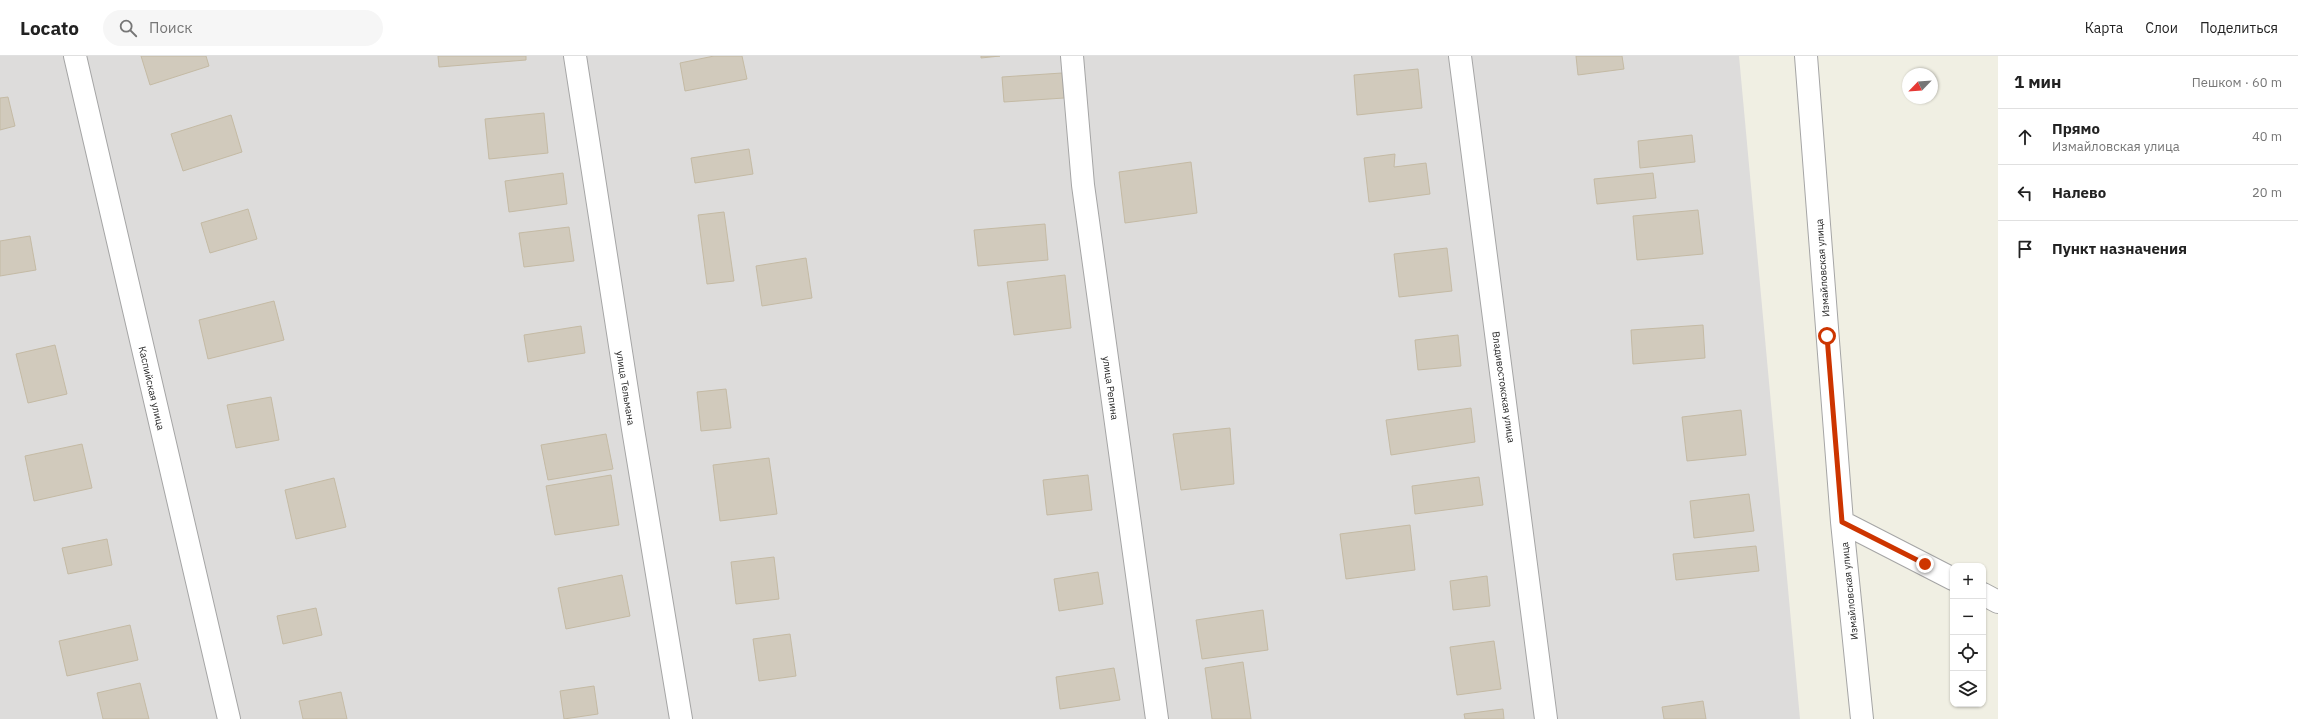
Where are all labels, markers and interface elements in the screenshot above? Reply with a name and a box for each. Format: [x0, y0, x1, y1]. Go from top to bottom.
search box [103, 10, 383, 46]
text: Locato [20, 16, 79, 40]
icon: search [117, 17, 139, 39]
text: Поиск [149, 18, 192, 37]
text: Карта [2085, 19, 2123, 37]
text: Слои [2145, 19, 2178, 37]
text: Поделиться [2200, 19, 2278, 37]
north arrow [1902, 68, 1938, 104]
text: 1 мин [2014, 71, 2061, 93]
text: Пешком · 60 m [2192, 74, 2282, 91]
text: Прямо [2052, 119, 2100, 138]
icon: ahead [2014, 126, 2036, 148]
text: 40 m [2252, 128, 2282, 145]
text: Измайловская улица [2052, 138, 2180, 155]
icon: left [2014, 182, 2036, 204]
text: Налево [2052, 183, 2106, 202]
text: 20 m [2252, 184, 2282, 201]
street label: Измайловская улица [1813, 218, 1832, 317]
icon: arrive [2014, 238, 2036, 260]
text: Пункт назначения [2052, 239, 2187, 258]
route start [1818, 327, 1836, 345]
street label: Владивостокская улица [1489, 330, 1518, 444]
street label: Каспийская улица [136, 345, 168, 432]
street label: улица Тельмана [613, 350, 638, 427]
street label: улица Репина [1100, 355, 1122, 421]
street label: Измайловская улица [1838, 541, 1861, 640]
route end [1916, 555, 1934, 573]
map controls [1950, 563, 1986, 707]
button: + [1950, 563, 1986, 599]
button: − [1950, 599, 1986, 635]
button: locate [1950, 635, 1986, 671]
button: layers [1950, 671, 1986, 707]

